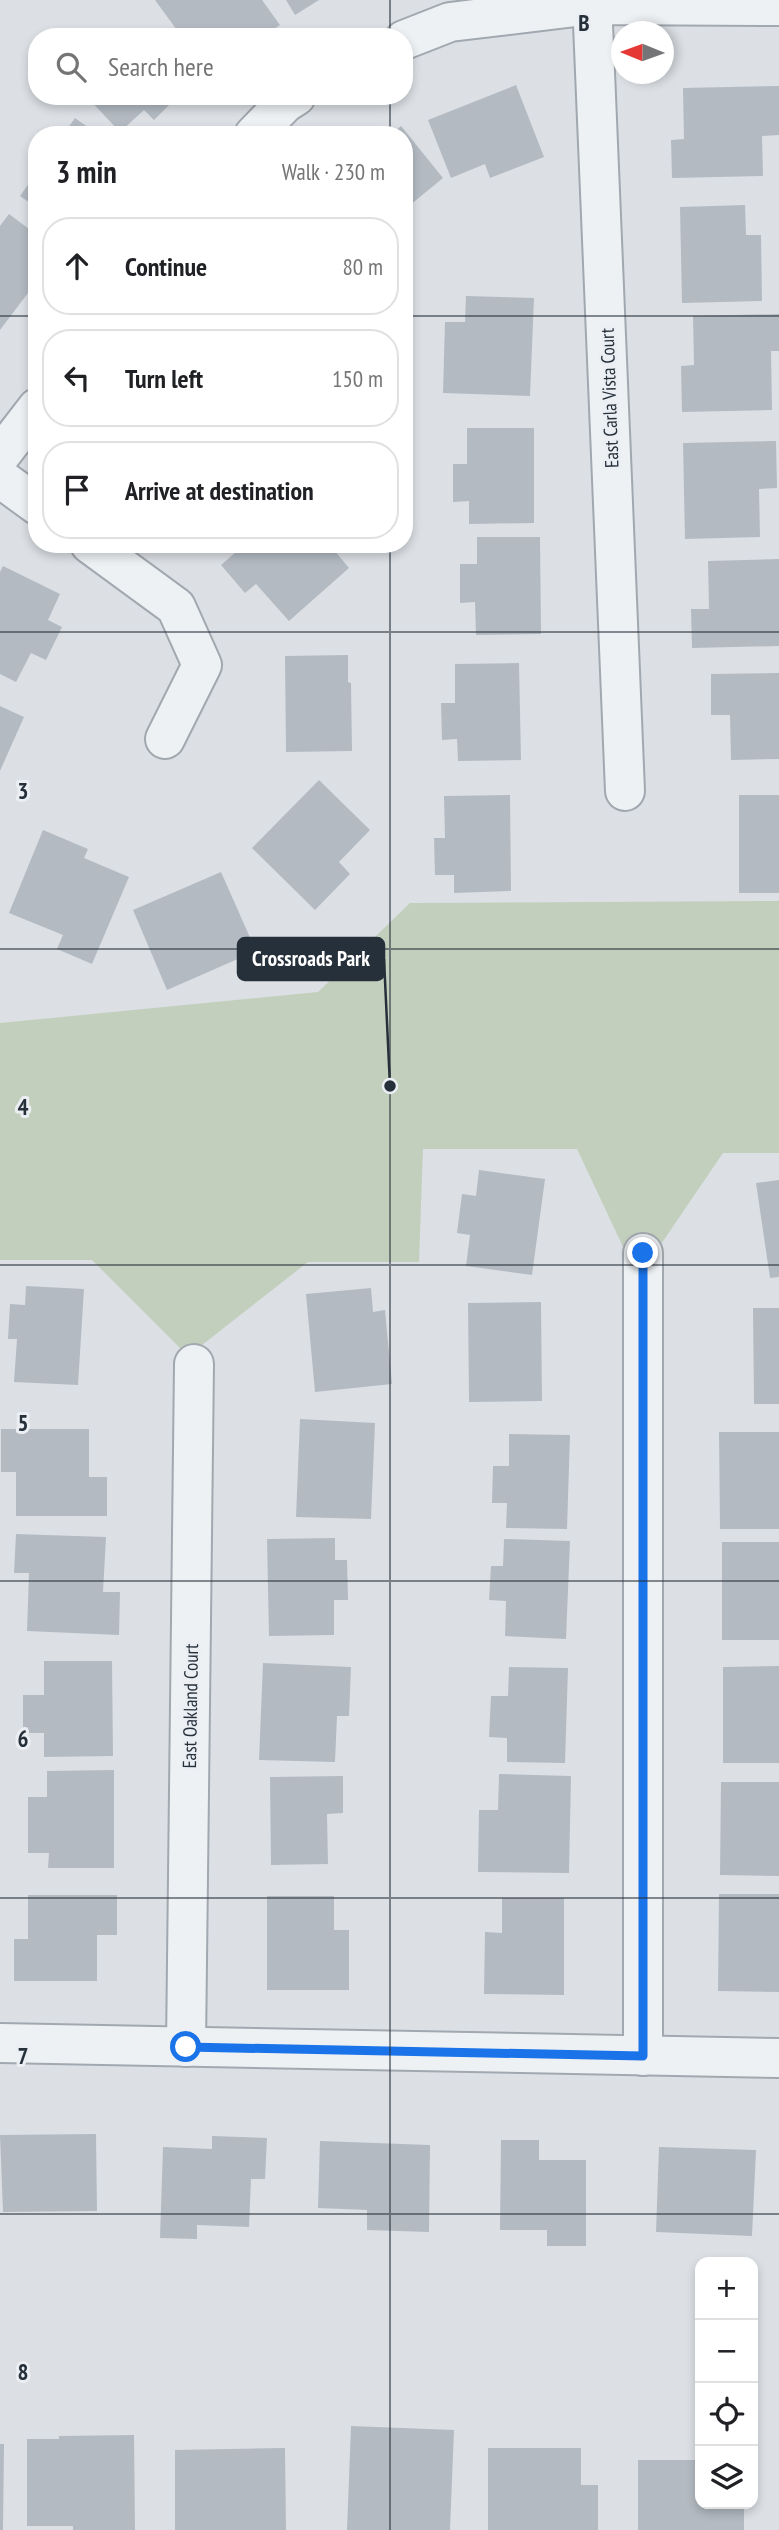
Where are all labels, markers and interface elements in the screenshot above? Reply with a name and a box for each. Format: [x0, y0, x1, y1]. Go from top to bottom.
text: B [578, 8, 590, 37]
north arrow [611, 21, 674, 84]
search box [28, 28, 413, 105]
icon: search [52, 48, 90, 86]
text: Search here [108, 50, 214, 83]
text: 3 min [56, 152, 117, 191]
text: Walk · 230 m [282, 157, 385, 186]
icon: ahead [58, 247, 96, 285]
text: Continue [125, 250, 207, 283]
text: 80 m [342, 252, 383, 281]
street label: East Carla Vista Court [595, 327, 623, 468]
icon: left [58, 359, 96, 397]
text: Turn left [125, 362, 203, 395]
text: 150 m [332, 364, 383, 393]
icon: arrive [58, 471, 96, 509]
text: Arrive at destination [125, 474, 314, 507]
text: 3 [18, 776, 29, 805]
callout: Crossroads Park [238, 938, 384, 980]
text: Crossroads Park [252, 945, 370, 972]
text: 4 [18, 1092, 29, 1121]
route end [627, 1237, 658, 1268]
text: 5 [18, 1408, 29, 1437]
street label: East Oakland Court [177, 1643, 203, 1769]
text: 6 [18, 1724, 29, 1753]
route start [170, 2031, 201, 2062]
text: 7 [18, 2041, 29, 2070]
map controls [695, 2257, 758, 2509]
button: + [695, 2257, 758, 2320]
button: − [695, 2320, 758, 2383]
text: 8 [18, 2357, 29, 2386]
button: locate [695, 2383, 758, 2446]
button: layers [695, 2446, 758, 2509]

